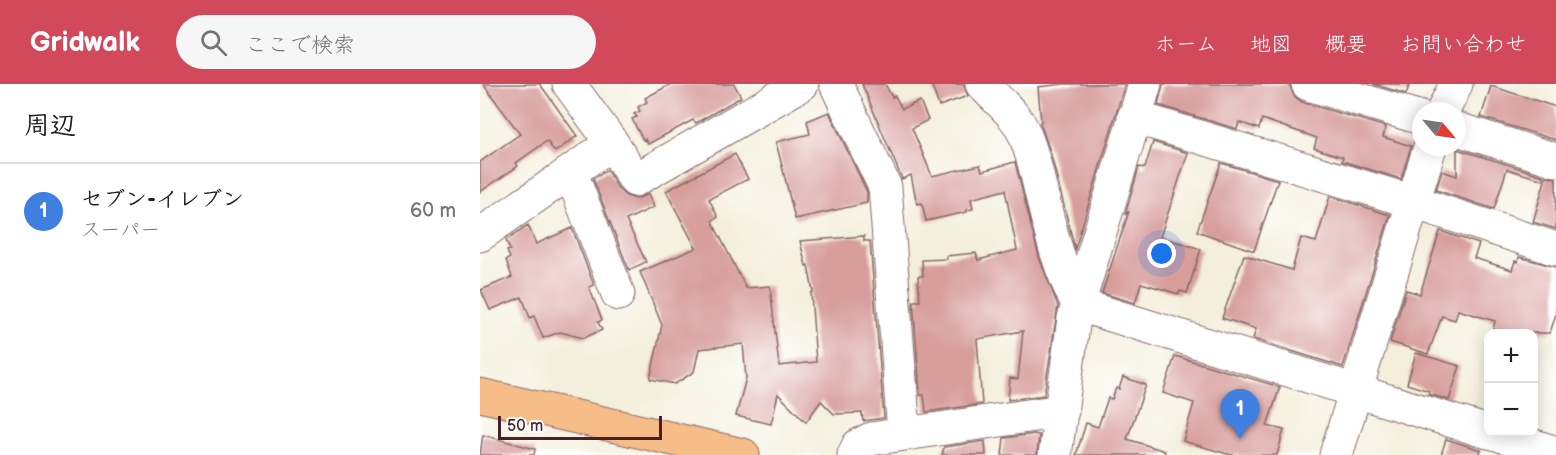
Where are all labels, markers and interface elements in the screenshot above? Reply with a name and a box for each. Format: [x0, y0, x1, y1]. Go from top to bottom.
search box [176, 15, 596, 69]
text: Gridwalk [30, 26, 140, 59]
icon: search [197, 26, 230, 59]
text: ここで検索 [245, 32, 355, 59]
text: ホーム [1155, 32, 1217, 57]
text: 地図 [1250, 32, 1292, 57]
text: 概要 [1325, 32, 1367, 57]
text: お問い合わせ [1400, 32, 1526, 57]
north arrow [1412, 102, 1466, 156]
text: 周辺 [24, 111, 76, 142]
text: セブン-イレブン [81, 186, 244, 213]
text: 1 [39, 199, 48, 223]
text: 60 m [410, 199, 456, 223]
text: スーパー [81, 218, 160, 242]
your location [1147, 239, 1176, 268]
map controls [1484, 329, 1538, 437]
button: + [1484, 329, 1538, 383]
button: − [1484, 383, 1538, 437]
pin: 1 [1220, 390, 1260, 439]
scale bar [498, 413, 662, 440]
text: 50 m [507, 417, 543, 436]

